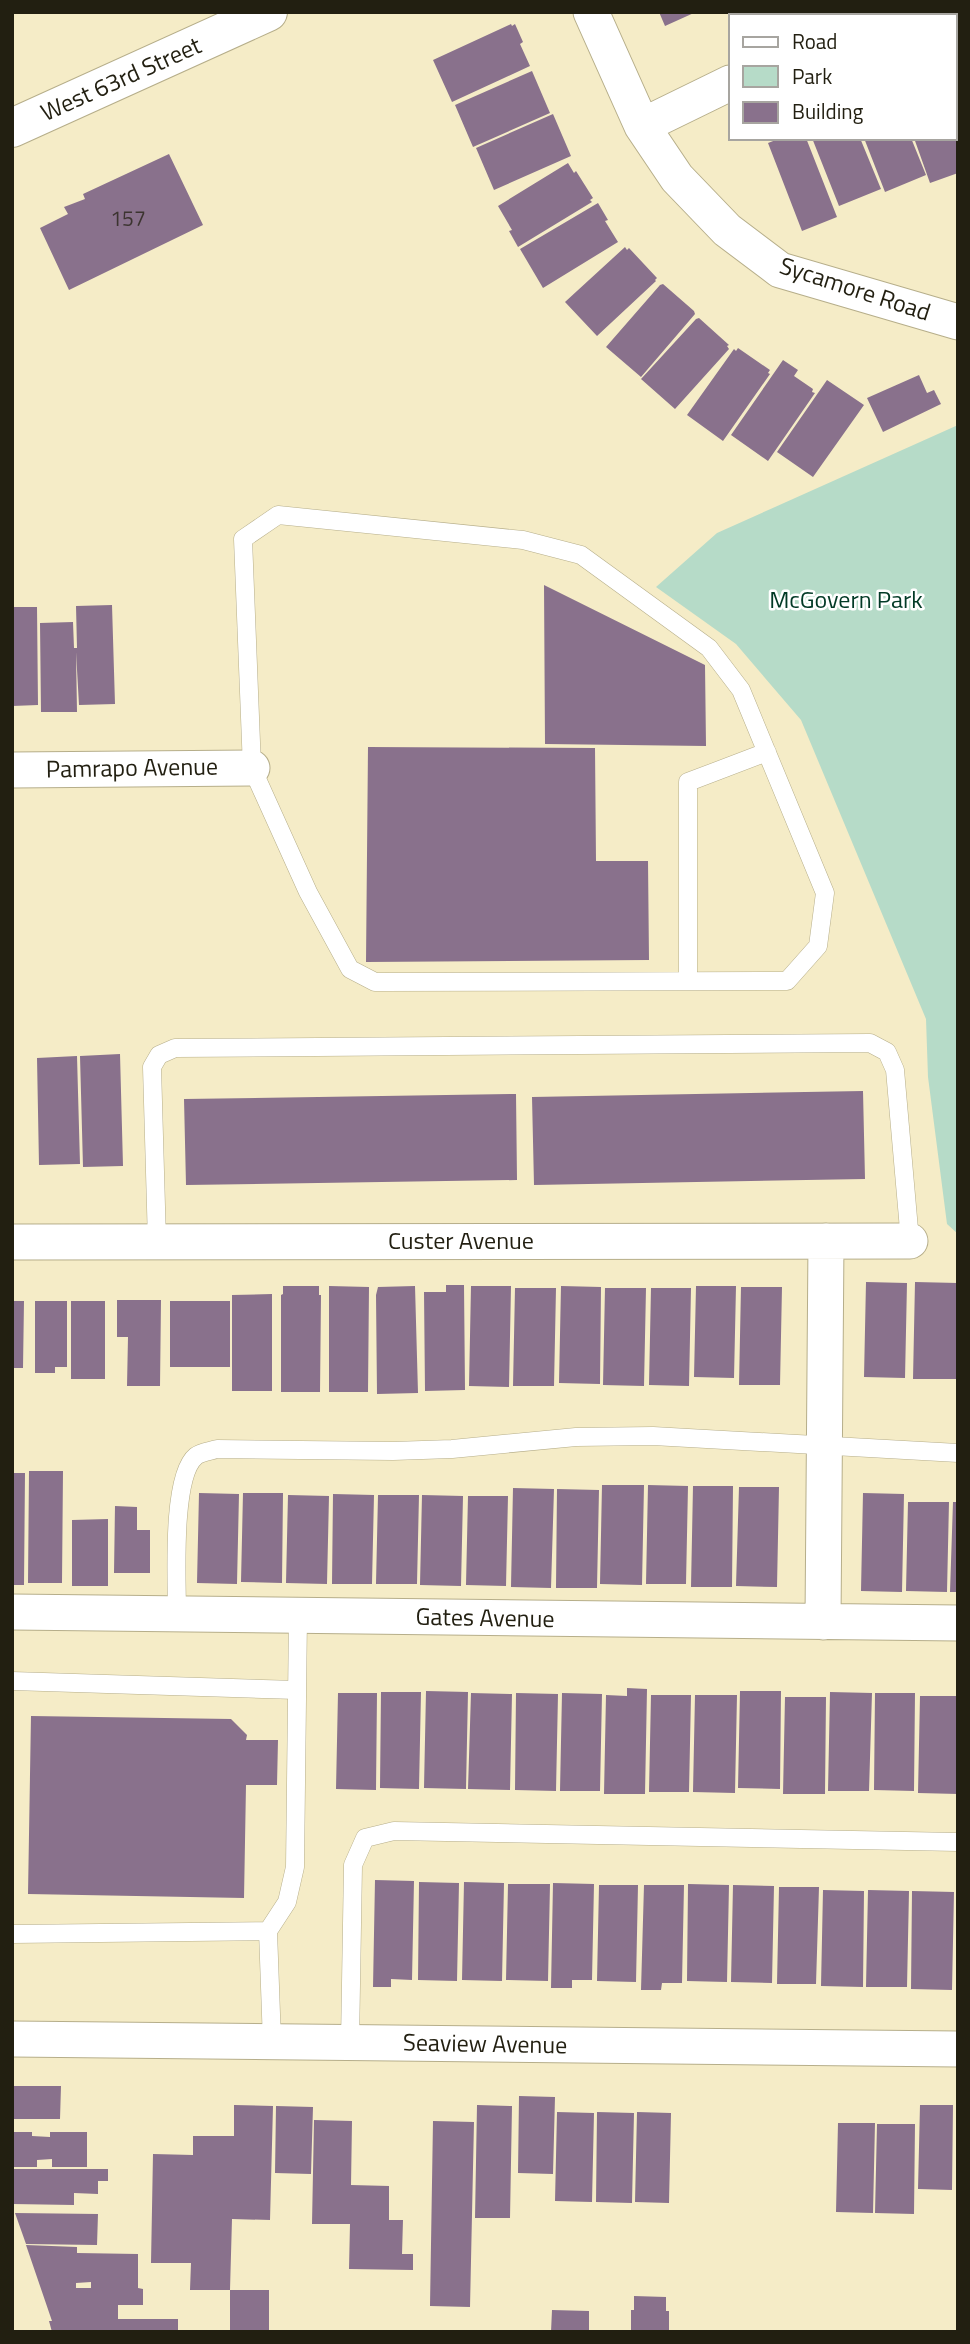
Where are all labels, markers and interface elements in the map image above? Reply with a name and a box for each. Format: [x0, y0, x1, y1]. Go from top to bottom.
legend [729, 14, 956, 140]
text: Road [792, 25, 837, 57]
street label: West 63rd Street [34, 26, 207, 130]
text: Park [792, 60, 832, 92]
text: Building [792, 95, 864, 127]
house number: 157 [110, 202, 146, 234]
street label: Sycamore Road [775, 247, 935, 329]
park label: McGovern Park [769, 581, 923, 617]
street label: Pamrapo Avenue [46, 748, 218, 787]
street label: Custer Avenue [388, 1222, 534, 1258]
street label: Gates Avenue [415, 1598, 555, 1636]
street label: Seaview Avenue [402, 2024, 568, 2062]

